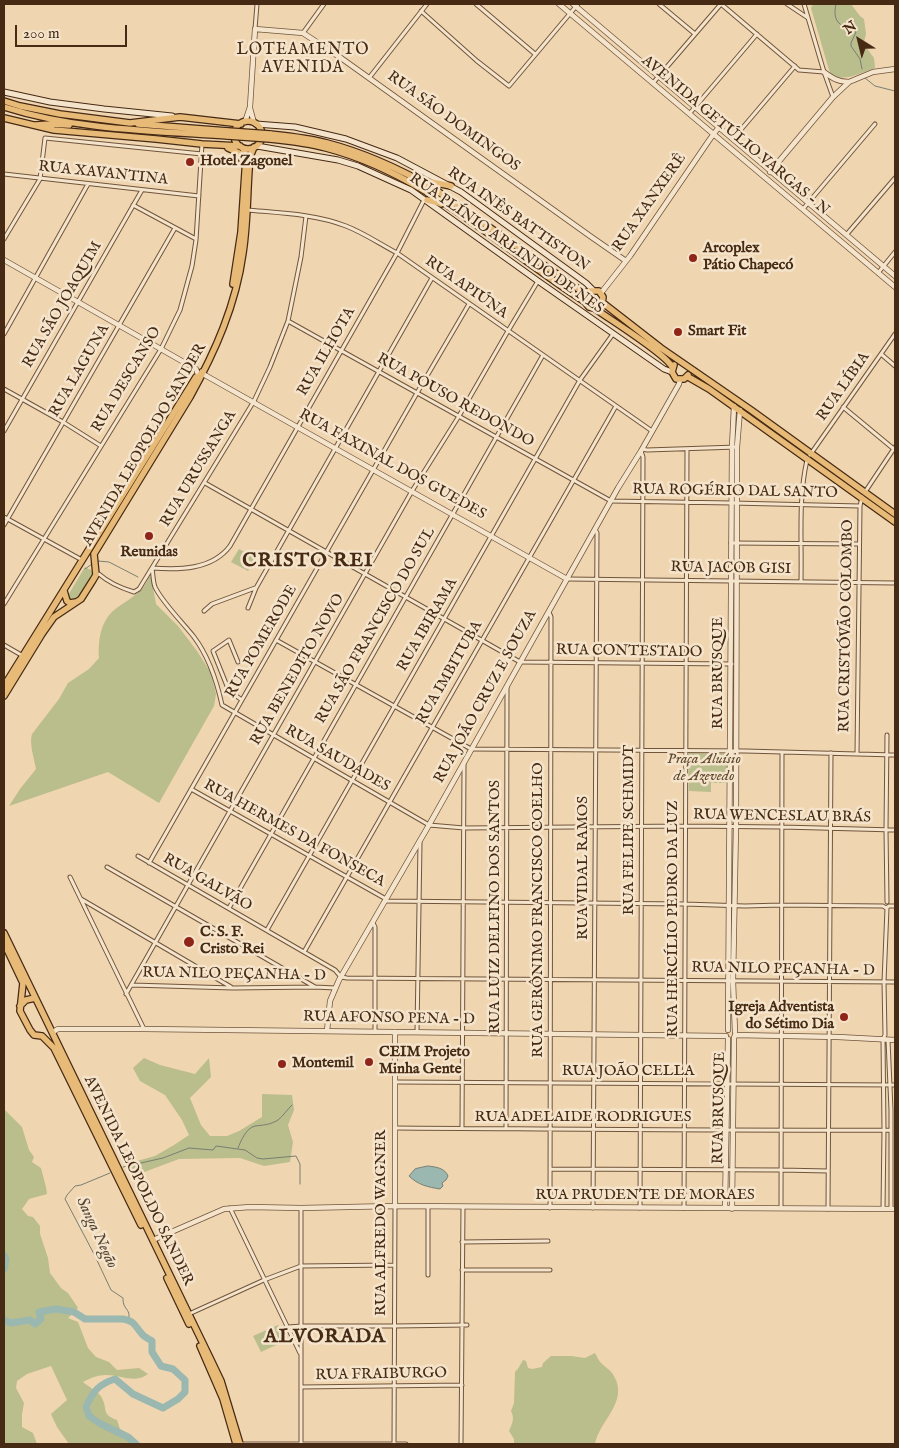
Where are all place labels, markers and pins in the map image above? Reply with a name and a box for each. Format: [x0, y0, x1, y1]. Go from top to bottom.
place label: Hotel Zagonel [200, 153, 292, 171]
marker: Hotel Zagonel [184, 156, 196, 168]
place label: Arcoplex Pátio Chapecó [703, 240, 793, 275]
marker: Arcoplex Pátio Chapecó [687, 252, 699, 264]
place label: Smart Fit [688, 323, 746, 341]
marker: Smart Fit [672, 326, 684, 338]
marker: Reunidas [143, 530, 155, 542]
place label: Reunidas [120, 544, 178, 562]
place label: C. S. F. Cristo Rei [200, 924, 264, 959]
marker: C. S. F. Cristo Rei [182, 935, 196, 949]
place label: Igreja Adventista do Sétimo Dia [728, 999, 834, 1034]
marker: Igreja Adventista do Sétimo Dia [838, 1011, 850, 1023]
place label: CEIM Projeto Minha Gente [379, 1044, 470, 1079]
place label: Montemil [292, 1055, 354, 1073]
marker: CEIM Projeto Minha Gente [363, 1056, 375, 1068]
marker: Montemil [276, 1058, 288, 1070]

